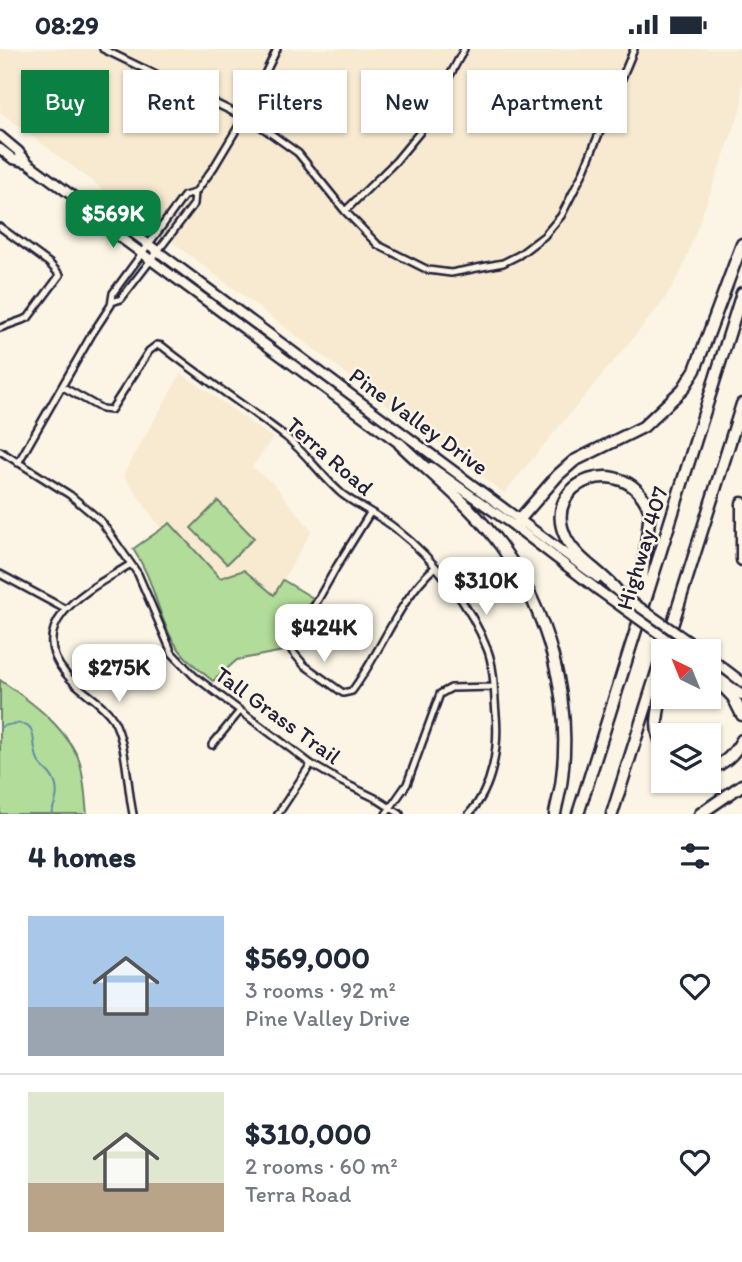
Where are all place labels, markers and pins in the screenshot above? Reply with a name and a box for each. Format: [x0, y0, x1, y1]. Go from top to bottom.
pin: $569K [64, 191, 162, 250]
pin: $310K [437, 557, 535, 617]
pin: $424K [275, 605, 373, 664]
pin: $275K [70, 645, 168, 704]

